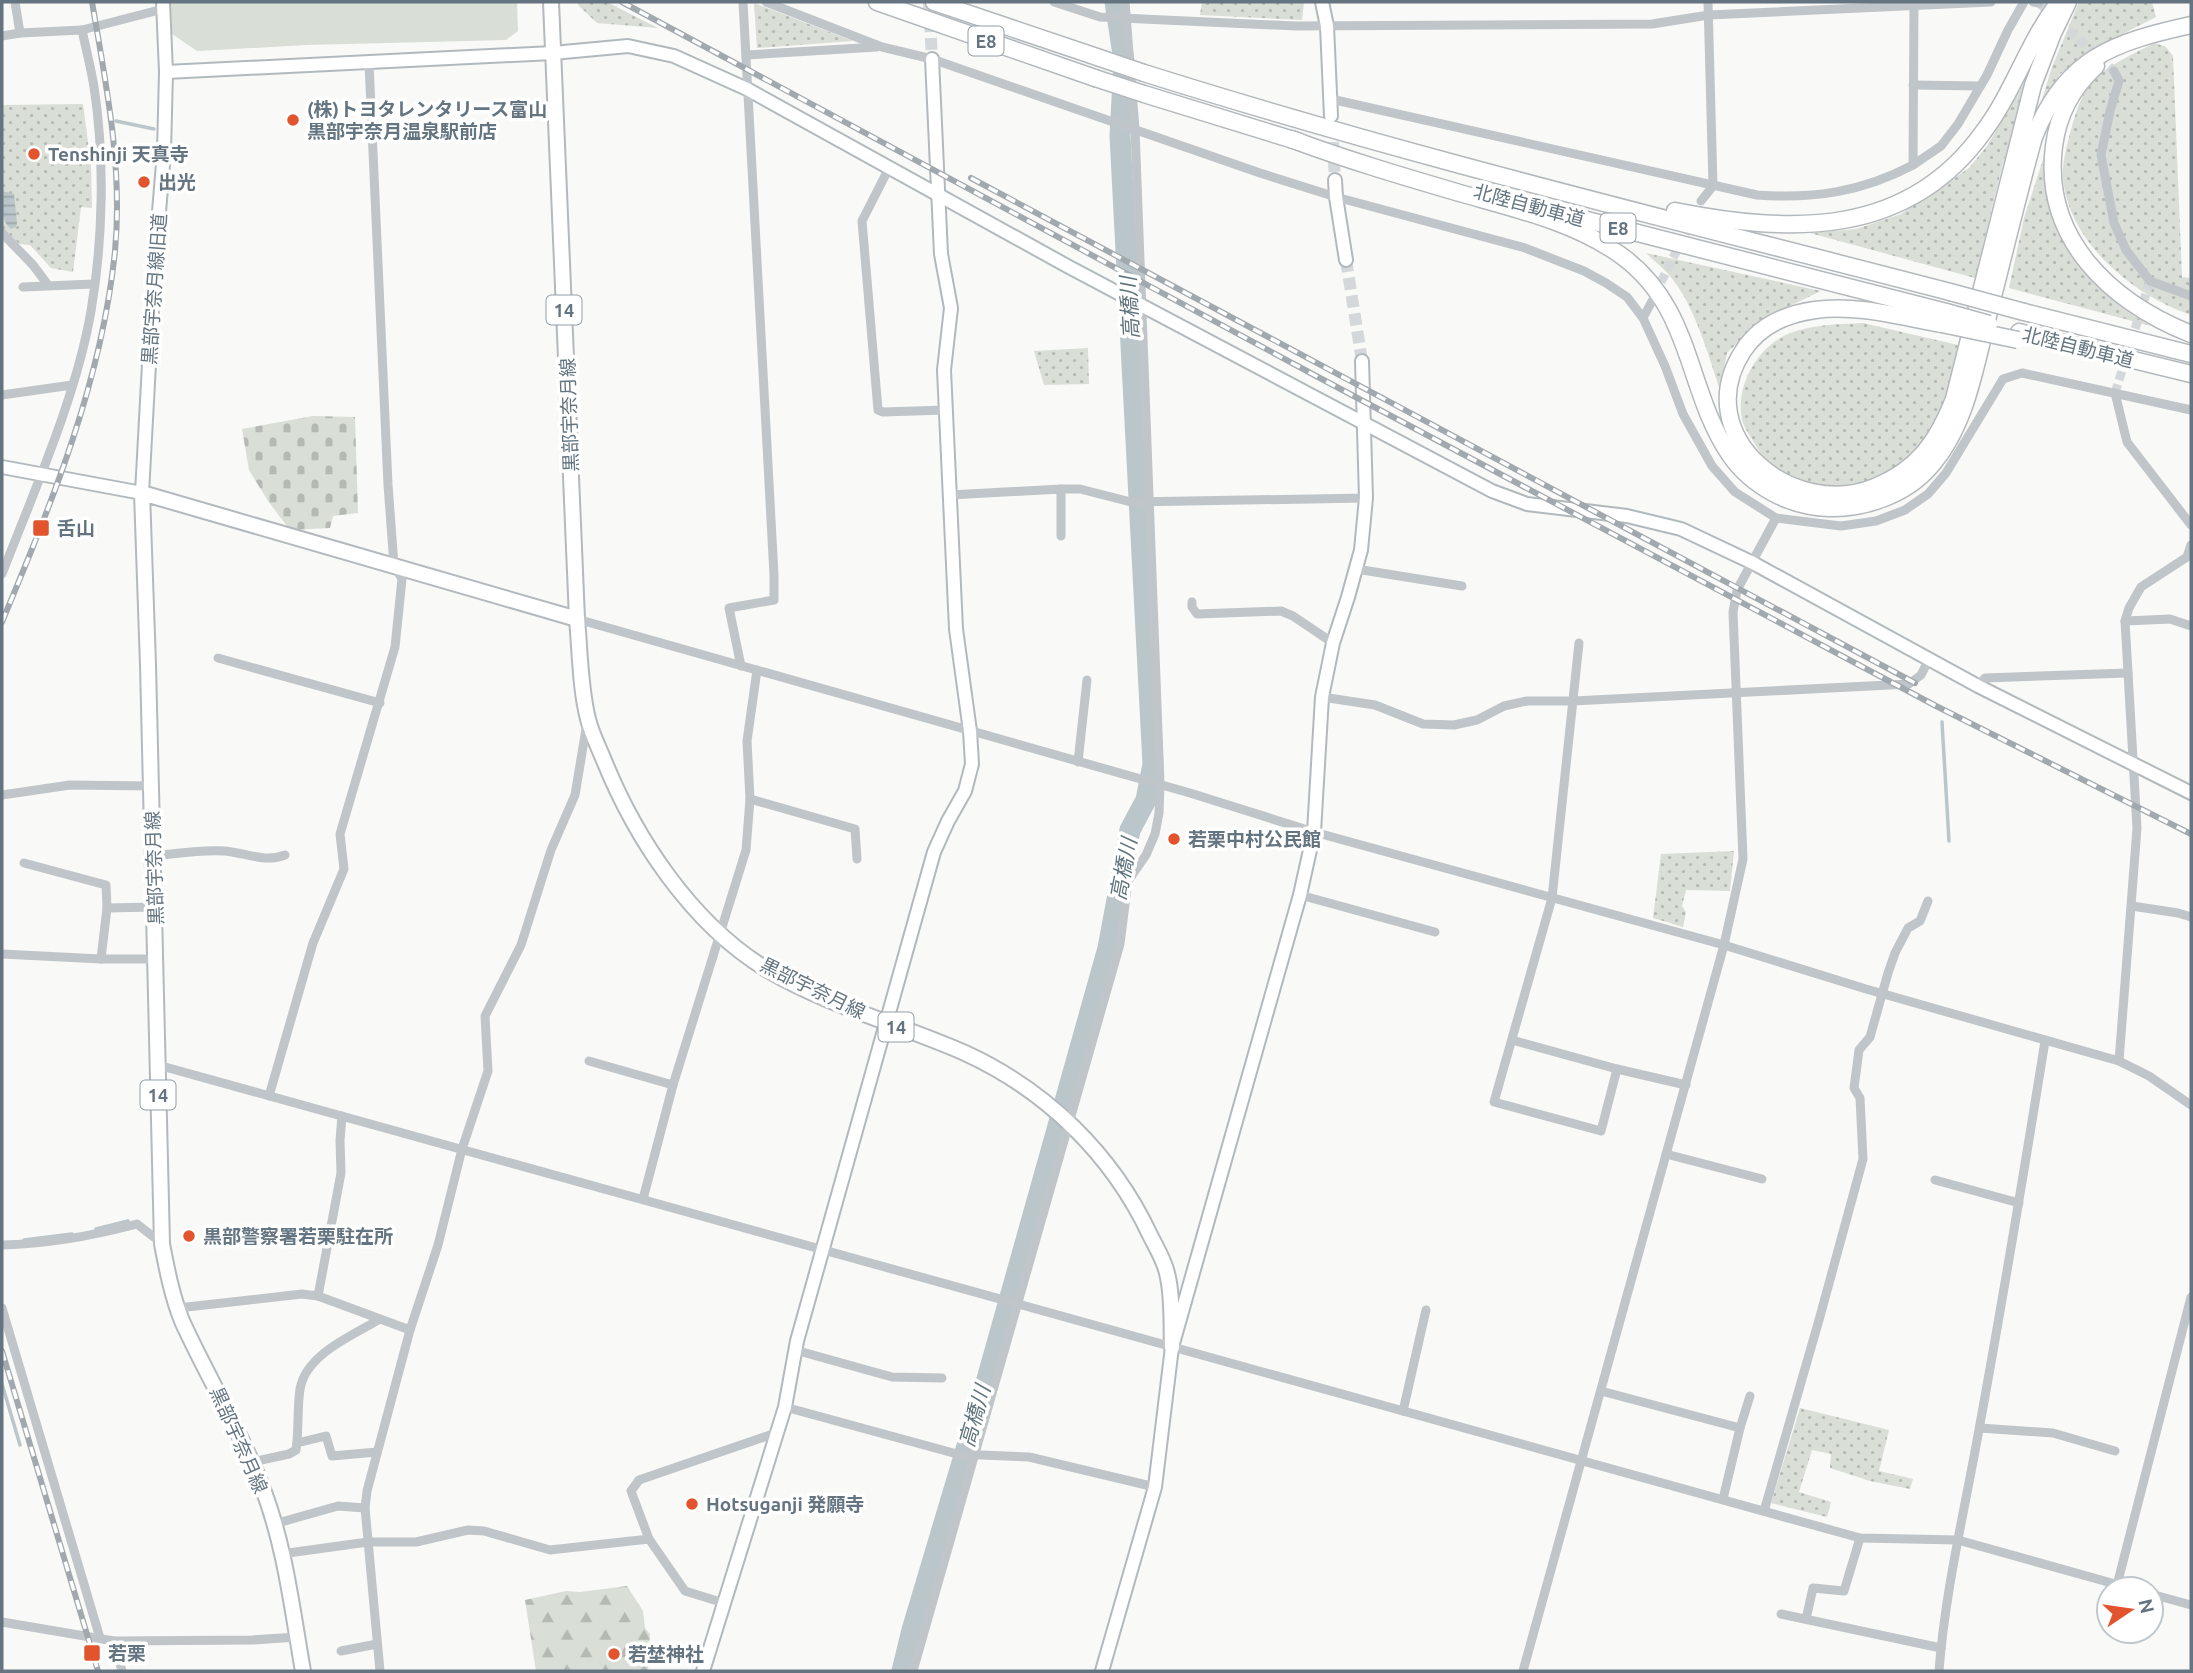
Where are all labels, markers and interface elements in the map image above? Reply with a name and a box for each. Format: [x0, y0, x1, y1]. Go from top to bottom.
road number: E8 [968, 26, 1004, 56]
place label: (株)トヨタレンタリース富山 黒部宇奈月温泉駅前店 [307, 98, 547, 142]
marker: (株)トヨタレンタリース富山 黒部宇奈月温泉駅前店 [285, 112, 301, 128]
place label: Tenshinji 天真寺 [48, 143, 189, 165]
marker: Tenshinji 天真寺 [26, 146, 42, 162]
place label: 出光 [158, 171, 196, 193]
marker: 出光 [136, 174, 152, 190]
street label: 北陸自動車道 [1471, 180, 1587, 230]
street label: 黒部宇奈月線旧道 [138, 212, 170, 366]
road number: E8 [1600, 213, 1636, 242]
water label: 高橋川 [1115, 274, 1143, 340]
road number: 14 [546, 296, 582, 324]
street label: 北陸自動車道 [2020, 323, 2136, 371]
street label: 黒部宇奈月線 [556, 358, 582, 472]
place label: 舌山 [57, 517, 95, 539]
marker: 舌山 [31, 518, 51, 538]
street label: 黒部宇奈月線 [141, 811, 167, 925]
place label: 若栗中村公民館 [1188, 828, 1321, 850]
marker: 若栗中村公民館 [1166, 831, 1182, 847]
water label: 高橋川 [1105, 834, 1141, 902]
street label: 黒部宇奈月線 [757, 953, 869, 1023]
road number: 14 [878, 1012, 914, 1042]
road number: 14 [140, 1080, 176, 1110]
place label: 黒部警察署若栗駐在所 [203, 1225, 393, 1247]
marker: 黒部警察署若栗駐在所 [181, 1228, 197, 1244]
water label: 高橋川 [954, 1380, 995, 1450]
street label: 黒部宇奈月線 [206, 1383, 272, 1497]
place label: Hotsuganji 発願寺 [706, 1493, 864, 1515]
marker: Hotsuganji 発願寺 [684, 1496, 700, 1512]
north arrow [2095, 1575, 2165, 1645]
text: N [2134, 1597, 2159, 1616]
place label: 若栗 [108, 1642, 146, 1664]
marker: 若栗 [82, 1643, 102, 1663]
place label: 若埜神社 [628, 1643, 704, 1665]
marker: 若埜神社 [606, 1646, 622, 1662]

